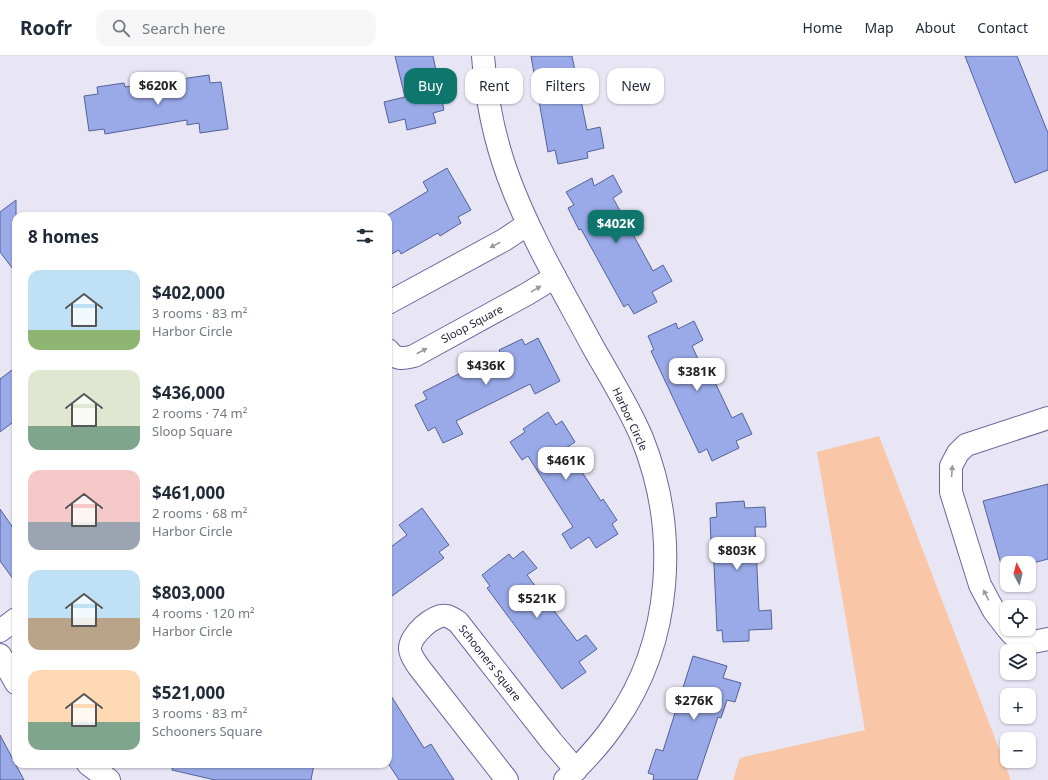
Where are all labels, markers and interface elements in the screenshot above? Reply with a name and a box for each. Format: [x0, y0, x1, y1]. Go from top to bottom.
search box [96, 10, 376, 46]
text: Roofr [20, 15, 72, 41]
icon: search [110, 17, 132, 39]
text: Search here [142, 18, 226, 38]
text: Home [803, 18, 842, 37]
text: Map [864, 18, 894, 37]
text: About [916, 18, 955, 37]
text: Contact [977, 18, 1028, 37]
chip: Buy [404, 68, 457, 104]
chip: Rent [465, 68, 523, 104]
chip: Filters [531, 68, 599, 104]
chip: New [607, 68, 664, 104]
pin: $620K [130, 72, 186, 106]
text: $620K [139, 76, 177, 94]
pin: $402K [588, 210, 644, 244]
text: $402K [597, 214, 635, 232]
text: 8 homes [28, 225, 99, 248]
icon: filters [354, 225, 376, 247]
one-way arrow [489, 242, 501, 248]
text: $402,000 [152, 281, 225, 304]
one-way arrow [531, 285, 541, 293]
icon: home [60, 286, 108, 334]
street label: Sloop Square [438, 301, 505, 346]
text: 3 rooms · 83 m² [152, 304, 247, 322]
text: Harbor Circle [152, 322, 233, 340]
one-way arrow [416, 348, 428, 354]
pin: $436K [458, 352, 514, 386]
text: $436K [467, 356, 505, 374]
pin: $381K [669, 358, 725, 392]
text: $381K [678, 362, 716, 380]
text: $436,000 [152, 381, 225, 404]
street label: Harbor Circle [609, 385, 652, 453]
icon: home [60, 386, 108, 434]
text: 2 rooms · 74 m² [152, 404, 247, 422]
text: Sloop Square [152, 422, 233, 440]
pin: $461K [538, 447, 594, 481]
text: $461K [547, 451, 585, 469]
one-way arrow [948, 465, 955, 477]
text: $461,000 [152, 481, 225, 504]
icon: home [60, 486, 108, 534]
text: 2 rooms · 68 m² [152, 504, 247, 522]
text: Harbor Circle [152, 522, 233, 540]
pin: $803K [709, 537, 765, 571]
text: $803K [718, 541, 756, 559]
north arrow [1000, 556, 1036, 592]
map controls [1000, 556, 1036, 768]
text: $803,000 [152, 581, 225, 604]
pin: $521K [509, 585, 565, 619]
icon: home [60, 586, 108, 634]
text: $521K [518, 589, 556, 607]
one-way arrow [982, 589, 989, 601]
button: locate [1000, 600, 1036, 636]
text: 4 rooms · 120 m² [152, 604, 255, 622]
street label: Schooners Square [456, 621, 525, 704]
text: Harbor Circle [152, 622, 233, 640]
button: layers [1000, 644, 1036, 680]
text: $521,000 [152, 681, 225, 704]
icon: home [60, 686, 108, 734]
pin: $276K [666, 687, 722, 721]
button: + [1000, 688, 1036, 724]
text: $276K [675, 691, 713, 709]
text: 3 rooms · 83 m² [152, 704, 247, 722]
text: Schooners Square [152, 722, 262, 740]
button: − [1000, 732, 1036, 768]

